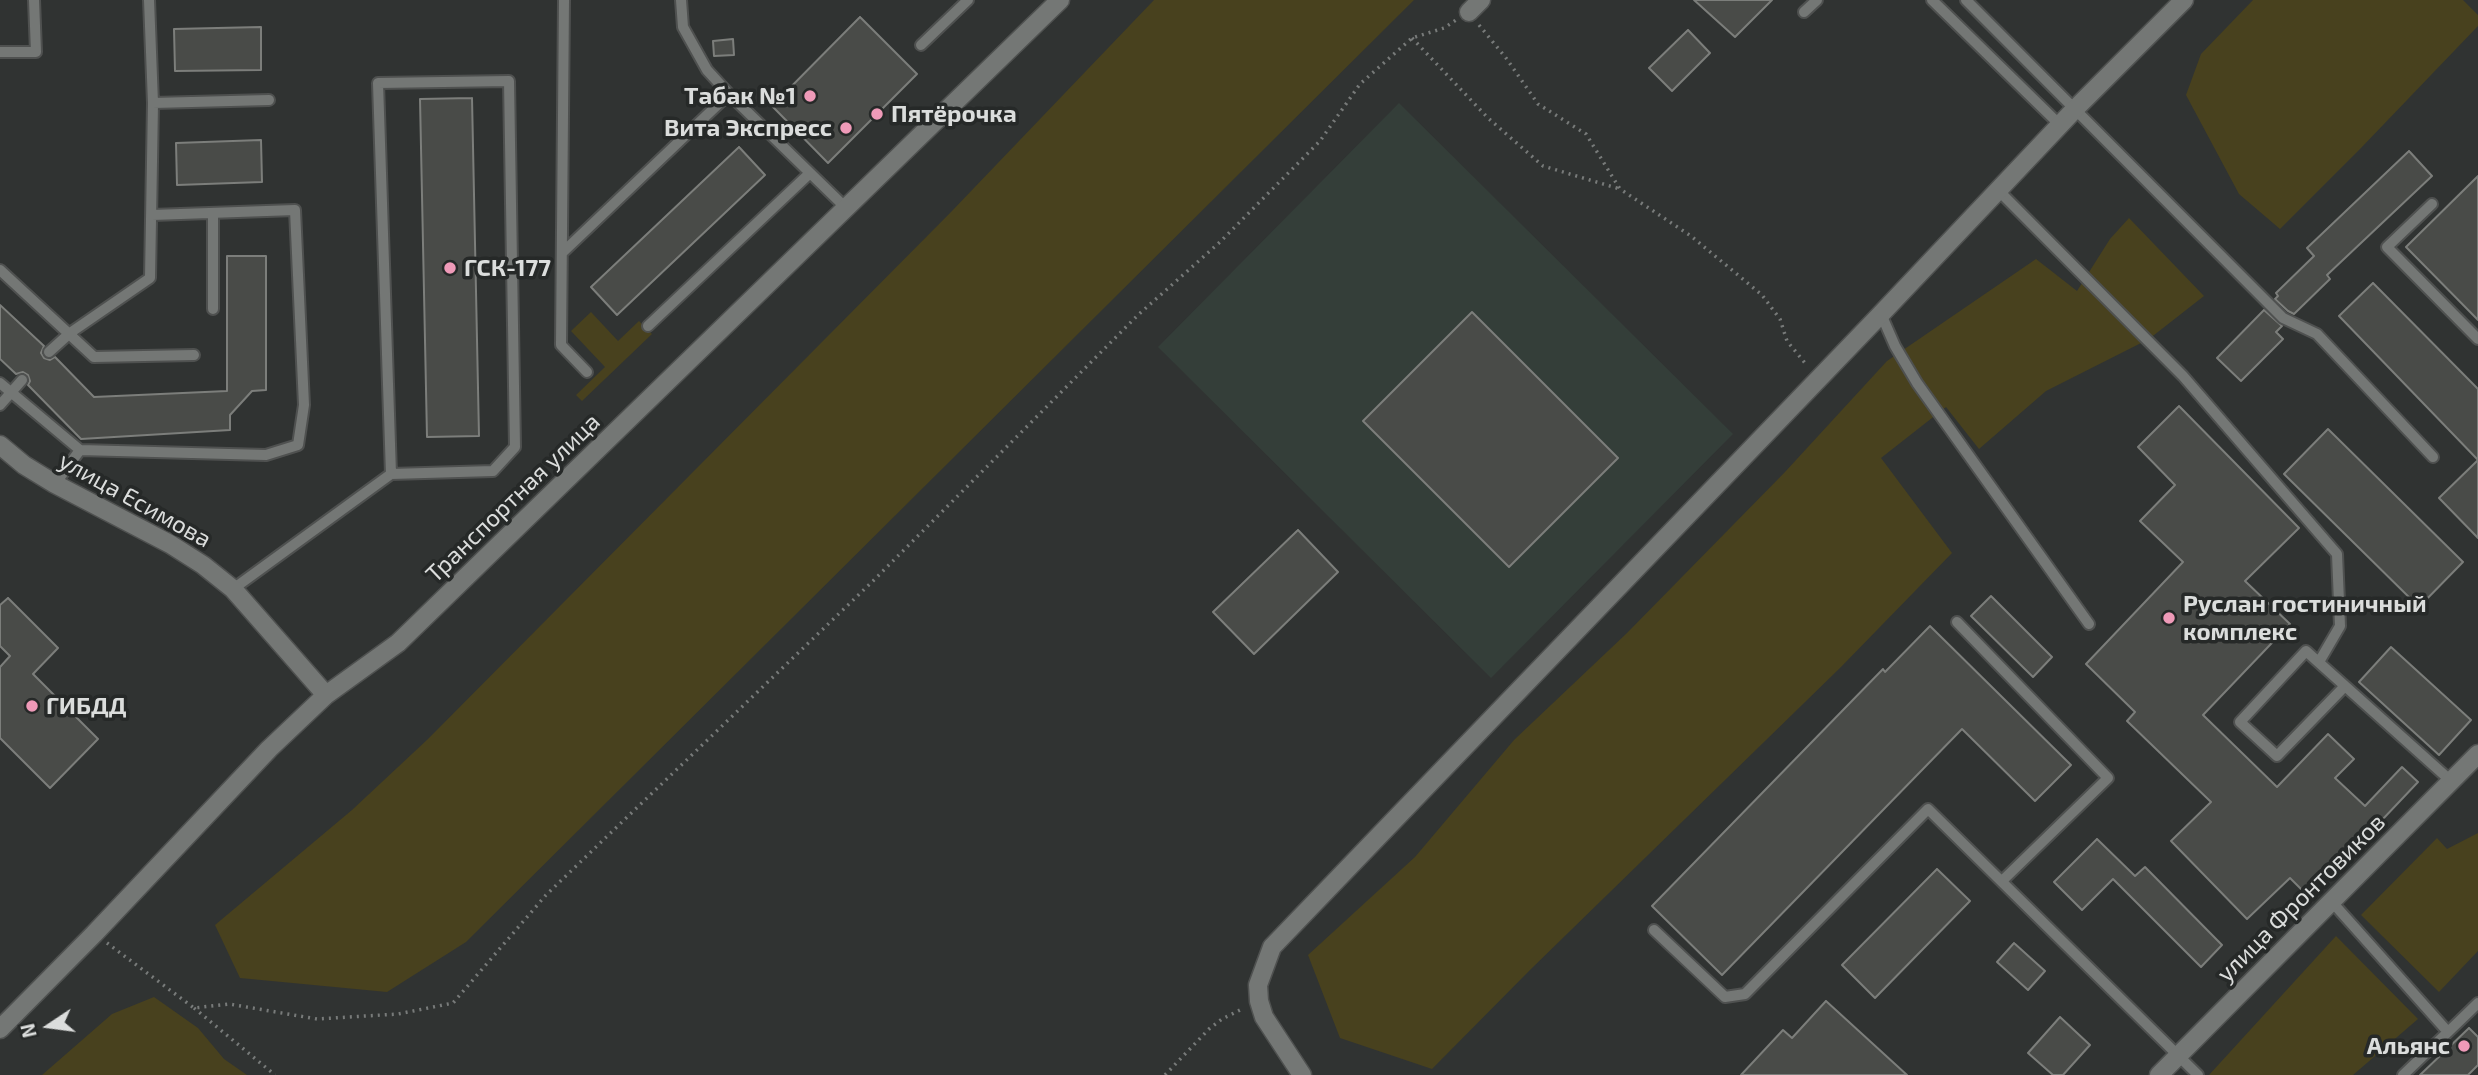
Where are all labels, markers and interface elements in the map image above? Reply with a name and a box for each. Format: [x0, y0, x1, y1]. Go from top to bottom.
place label: Табак №1 [684, 82, 796, 110]
marker: Табак №1 [802, 88, 818, 104]
place label: Пятёрочка [891, 100, 1017, 128]
marker: Пятёрочка [869, 106, 885, 122]
place label: Вита Экспресс [664, 114, 832, 142]
marker: Вита Экспресс [838, 120, 854, 136]
place label: ГСК-177 [464, 254, 551, 282]
marker: ГСК-177 [442, 260, 458, 276]
street label: Транспортная улица [420, 407, 606, 589]
street label: улица Есимова [54, 446, 216, 554]
place label: Руслан гостиничный комплекс [2183, 590, 2427, 646]
marker: Руслан гостиничный комплекс [2161, 610, 2177, 626]
place label: ГИБДД [46, 692, 126, 720]
marker: ГИБДД [24, 698, 40, 714]
street label: улица Фронтовиков [2211, 808, 2391, 988]
north arrow [14, 991, 84, 1061]
text: N [15, 1022, 41, 1040]
place label: Альянс [2367, 1032, 2450, 1060]
marker: Альянс [2456, 1038, 2472, 1054]

